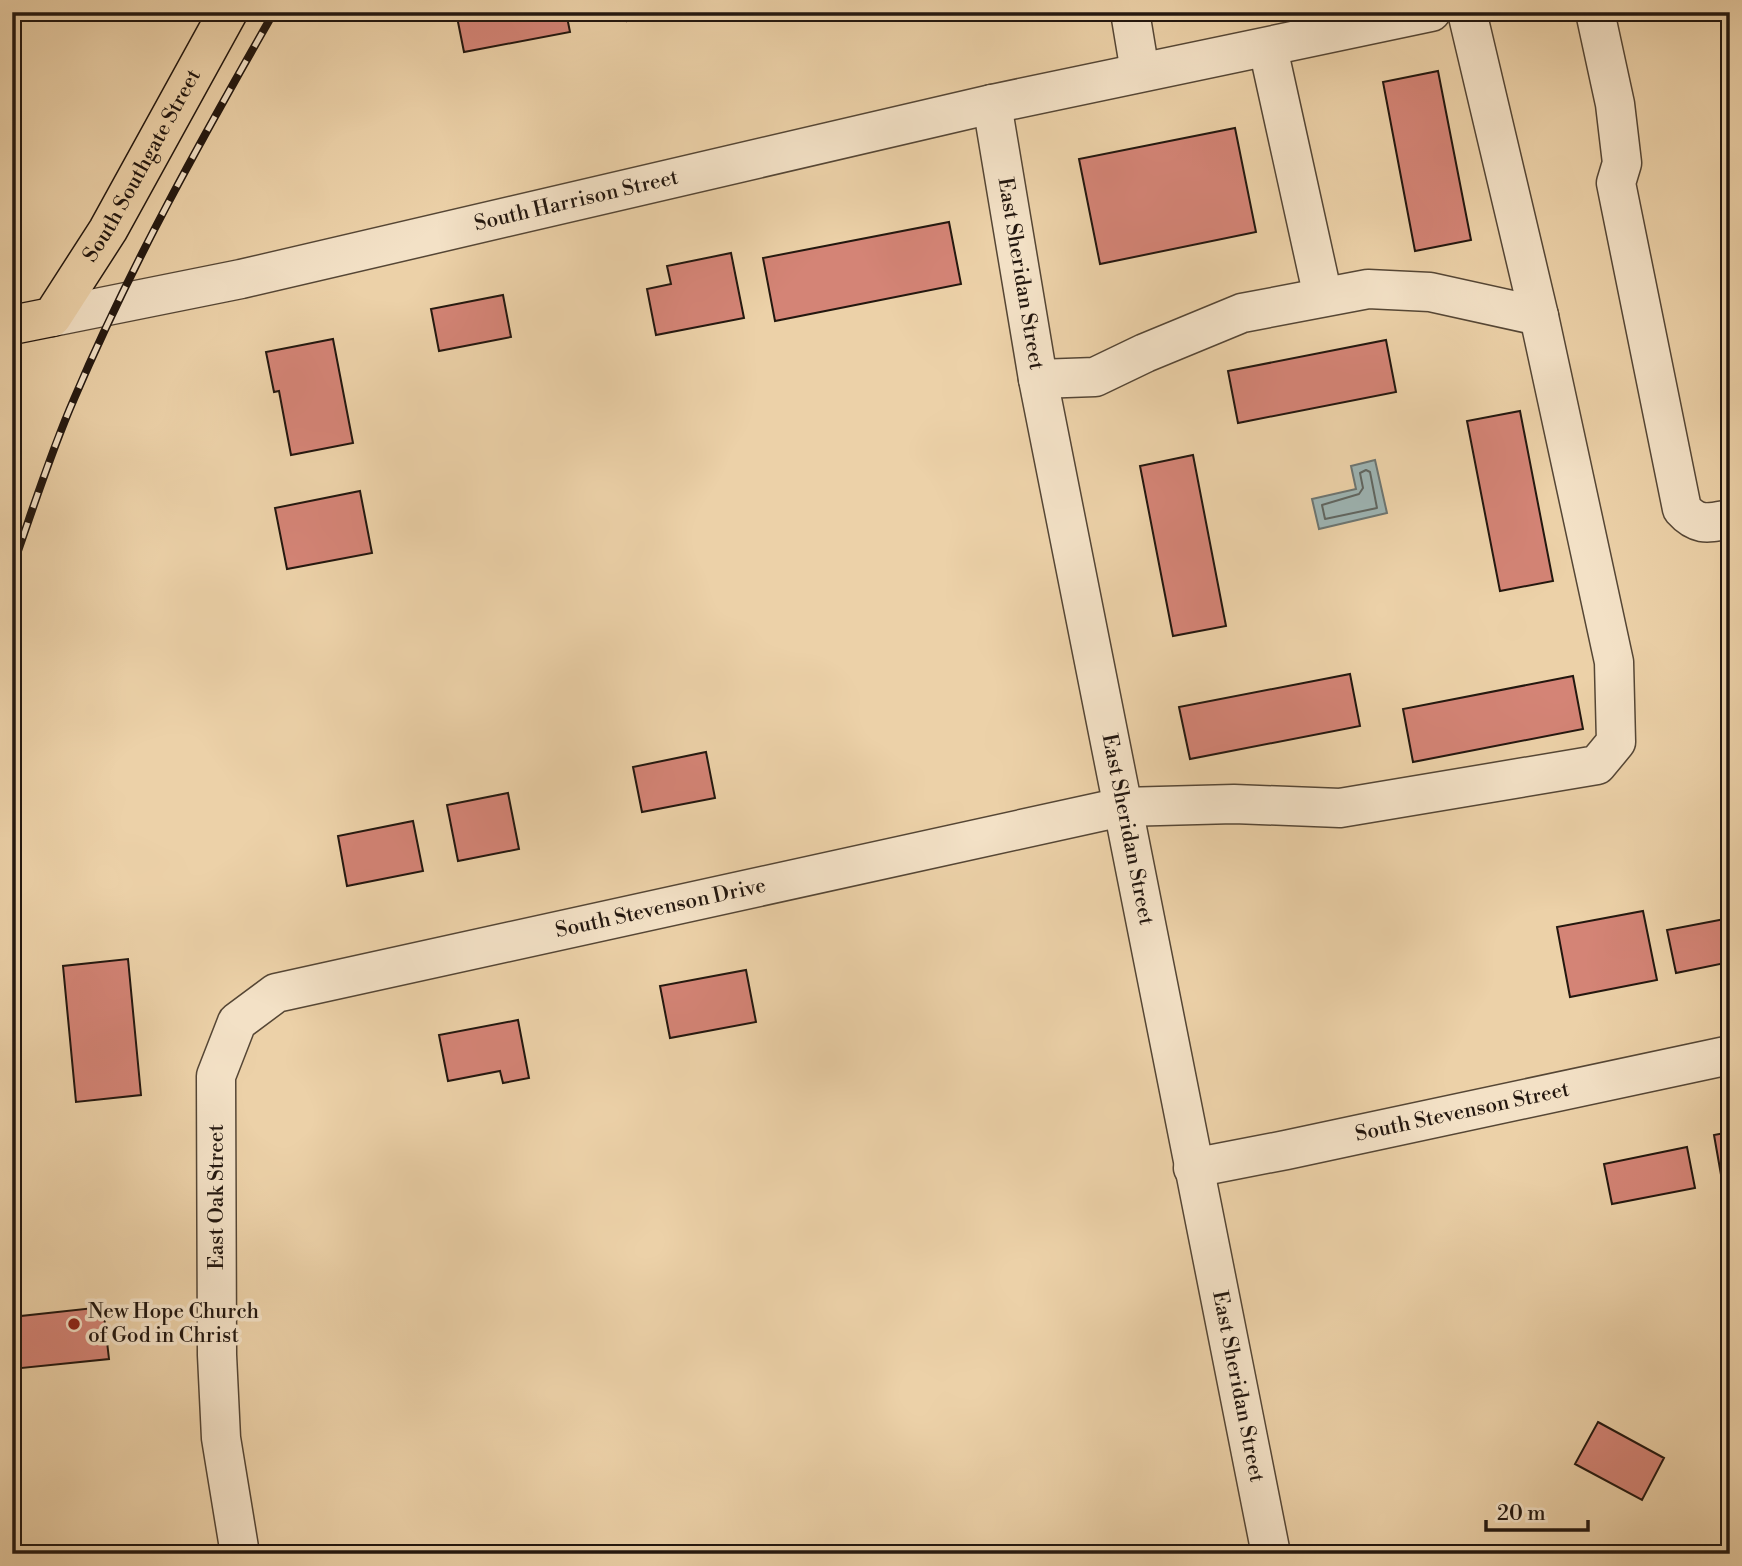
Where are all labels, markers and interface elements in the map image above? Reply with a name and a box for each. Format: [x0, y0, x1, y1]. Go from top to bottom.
street label: South Southgate Street [78, 64, 207, 267]
street label: South Harrison Street [472, 164, 681, 237]
street label: East Sheridan Street [992, 176, 1049, 372]
street label: East Sheridan Street [1096, 732, 1159, 928]
street label: South Stevenson Drive [553, 873, 768, 944]
street label: South Stevenson Street [1353, 1077, 1572, 1148]
street label: East Oak Street [204, 1124, 230, 1270]
street label: East Sheridan Street [1206, 1289, 1270, 1485]
place label: New Hope Church of God in Christ [88, 1299, 260, 1349]
marker: New Hope Church of God in Christ [66, 1316, 82, 1332]
scale bar [1486, 1489, 1588, 1533]
text: 20 m [1497, 1501, 1546, 1527]

